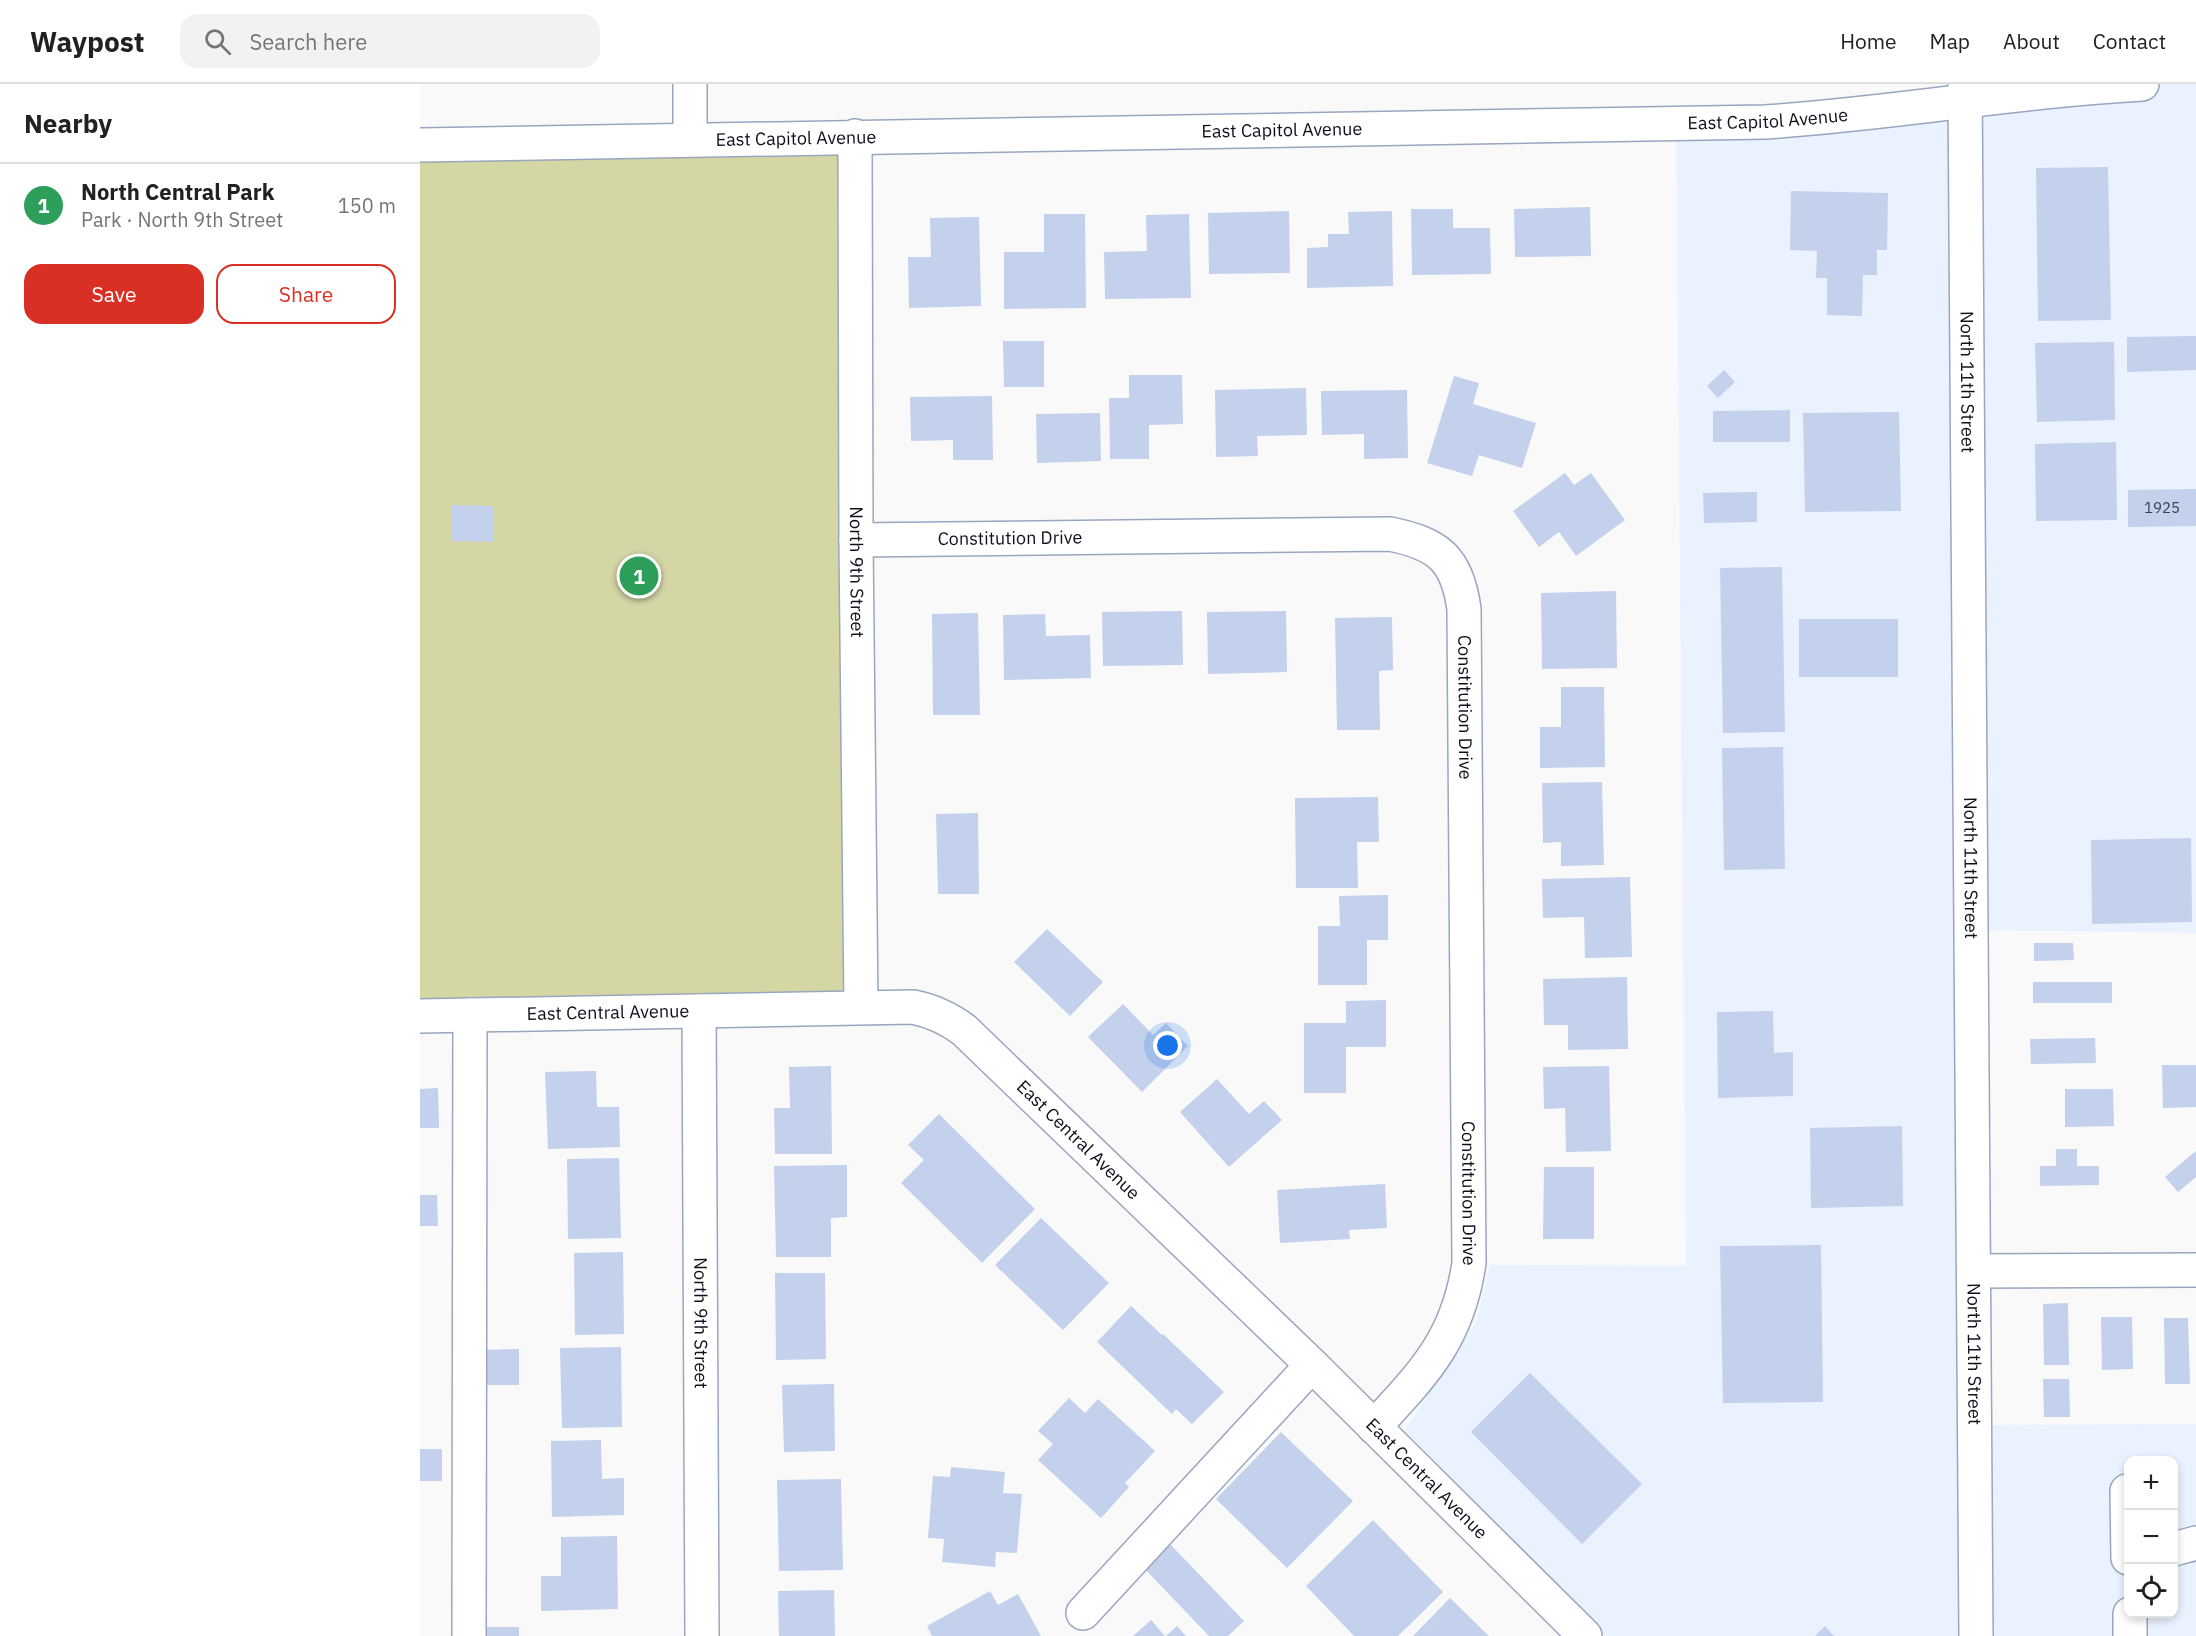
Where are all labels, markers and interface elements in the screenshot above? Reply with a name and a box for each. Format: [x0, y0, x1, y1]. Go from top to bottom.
search box [180, 14, 600, 68]
text: Waypost [30, 23, 144, 60]
icon: search [201, 25, 234, 58]
text: Search here [249, 27, 367, 56]
text: Home [1840, 27, 1897, 55]
text: Map [1930, 27, 1970, 55]
text: About [2003, 27, 2060, 55]
text: Contact [2093, 27, 2166, 55]
street label: East Capitol Avenue [1687, 103, 1849, 134]
text: Nearby [24, 106, 112, 140]
street label: East Capitol Avenue [1201, 117, 1363, 143]
street label: East Capitol Avenue [715, 125, 877, 151]
text: North Central Park [81, 177, 274, 206]
text: 1 [38, 192, 50, 219]
text: 150 m [338, 192, 396, 219]
text: Park · North 9th Street [81, 206, 283, 233]
button: Save [24, 264, 204, 324]
button: Share [216, 264, 396, 324]
street label: North 11th Street [1956, 311, 1980, 453]
house number: 1925 [2144, 498, 2180, 517]
street label: North 9th Street [845, 506, 869, 638]
street label: Constitution Drive [937, 525, 1083, 550]
pin: 1 [620, 554, 658, 598]
street label: Constitution Drive [1453, 635, 1477, 780]
street label: North 11th Street [1959, 797, 1983, 939]
street label: East Central Avenue [527, 999, 689, 1025]
your location [1153, 1031, 1182, 1060]
street label: East Central Avenue [1012, 1075, 1145, 1204]
street label: Constitution Drive [1457, 1121, 1481, 1266]
street label: North 9th Street [689, 1257, 713, 1389]
street label: North 11th Street [1962, 1283, 1987, 1425]
street label: East Central Avenue [1361, 1413, 1493, 1544]
map controls [2124, 1456, 2178, 1618]
button: + [2124, 1456, 2178, 1510]
button: − [2124, 1510, 2178, 1564]
button: locate [2124, 1564, 2178, 1618]

